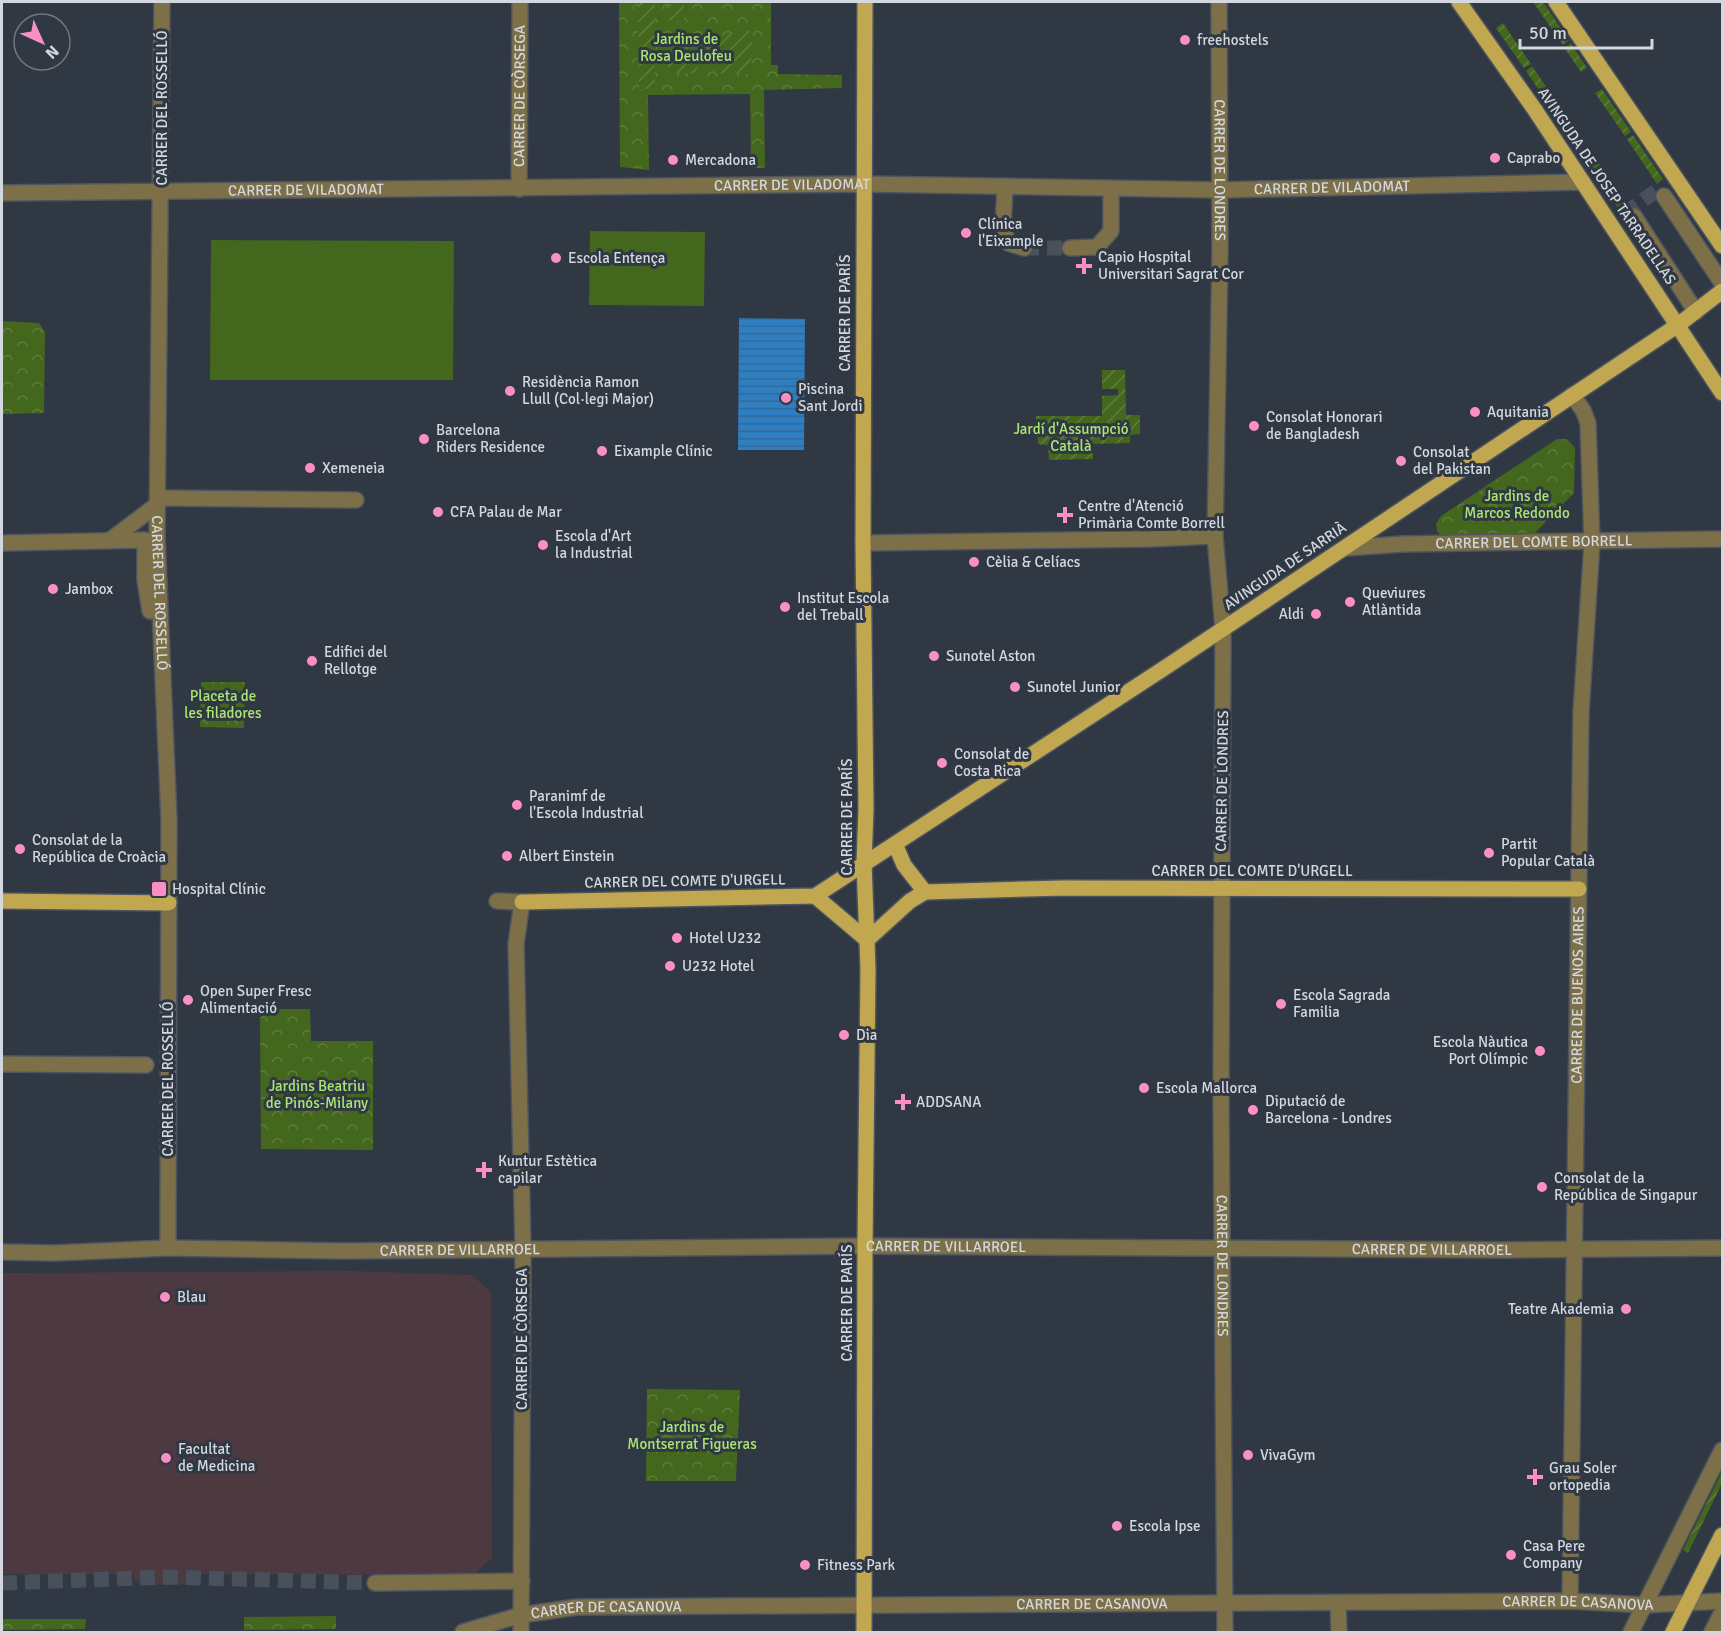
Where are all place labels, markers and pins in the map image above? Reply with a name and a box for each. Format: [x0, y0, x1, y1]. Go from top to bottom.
place label: freehostels [1197, 31, 1269, 49]
marker: freehostels [1178, 33, 1192, 47]
place label: Caprabo [1507, 149, 1560, 167]
place label: Mercadona [685, 151, 756, 169]
marker: Caprabo [1488, 151, 1502, 165]
marker: Mercadona [666, 153, 680, 167]
place label: Clínica l'Eixample [978, 215, 1044, 250]
marker: Clínica l'Eixample [959, 226, 973, 240]
place label: Capio Hospital Universitari Sagrat Cor [1098, 248, 1244, 283]
place label: Escola Entença [568, 249, 665, 267]
marker: Escola Entença [549, 251, 563, 265]
marker: Capio Hospital Universitari Sagrat Cor [1075, 257, 1093, 275]
place label: Residència Ramon Llull (Col·legi Major) [522, 373, 654, 408]
place label: Piscina Sant Jordi [798, 380, 863, 415]
marker: Residència Ramon Llull (Col·legi Major) [503, 384, 517, 398]
marker: Piscina Sant Jordi [779, 391, 793, 405]
place label: Aquitania [1487, 403, 1549, 421]
marker: Aquitania [1468, 405, 1482, 419]
place label: Consolat Honorari de Bangladesh [1266, 408, 1382, 443]
marker: Consolat Honorari de Bangladesh [1247, 419, 1261, 433]
place label: Barcelona Riders Residence [436, 421, 545, 456]
marker: Barcelona Riders Residence [417, 432, 431, 446]
place label: Eixample Clínic [614, 442, 713, 460]
place label: Consolat del Pakistan [1413, 443, 1491, 478]
marker: Eixample Clínic [595, 444, 609, 458]
marker: Consolat del Pakistan [1394, 454, 1408, 468]
place label: Xemeneia [322, 459, 385, 477]
marker: Xemeneia [303, 461, 317, 475]
place label: Centre d'Atenció Primària Comte Borrell [1078, 497, 1225, 532]
place label: CFA Palau de Mar [450, 503, 562, 521]
marker: CFA Palau de Mar [431, 505, 445, 519]
marker: Centre d'Atenció Primària Comte Borrell [1056, 506, 1074, 524]
place label: Escola d'Art la Industrial [555, 527, 633, 562]
marker: Escola d'Art la Industrial [536, 538, 550, 552]
place label: Cèlia & Celíacs [986, 553, 1081, 571]
marker: Cèlia & Celíacs [967, 555, 981, 569]
place label: Jambox [65, 580, 113, 598]
marker: Jambox [46, 582, 60, 596]
place label: Queviures Atlàntida [1362, 584, 1426, 619]
place label: Institut Escola del Treball [797, 589, 889, 624]
marker: Queviures Atlàntida [1343, 595, 1357, 609]
marker: Institut Escola del Treball [778, 600, 792, 614]
place label: Aldi [1279, 605, 1304, 623]
marker: Aldi [1309, 607, 1323, 621]
place label: Edifici del Rellotge [324, 643, 387, 678]
place label: Sunotel Aston [946, 647, 1036, 665]
marker: Sunotel Aston [927, 649, 941, 663]
marker: Edifici del Rellotge [305, 654, 319, 668]
place label: Sunotel Junior [1027, 678, 1121, 696]
marker: Sunotel Junior [1008, 680, 1022, 694]
place label: Consolat de Costa Rica [954, 745, 1029, 780]
marker: Consolat de Costa Rica [935, 756, 949, 770]
place label: Paranimf de l'Escola Industrial [529, 787, 644, 822]
marker: Paranimf de l'Escola Industrial [510, 798, 524, 812]
place label: Consolat de la República de Croàcia [32, 831, 166, 866]
place label: Partit Popular Català [1501, 835, 1595, 870]
marker: Consolat de la República de Croàcia [13, 842, 27, 856]
marker: Partit Popular Català [1482, 846, 1496, 860]
place label: Albert Einstein [519, 847, 614, 865]
marker: Albert Einstein [500, 849, 514, 863]
marker: Hospital Clínic [150, 880, 168, 898]
place label: Hospital Clínic [172, 880, 266, 898]
place label: Hotel U232 [689, 929, 761, 947]
marker: Hotel U232 [670, 931, 684, 945]
place label: U232 Hotel [682, 957, 754, 975]
marker: U232 Hotel [663, 959, 677, 973]
place label: Open Super Fresc Alimentació [200, 982, 311, 1017]
place label: Escola Sagrada Familia [1293, 986, 1390, 1021]
marker: Open Super Fresc Alimentació [181, 993, 195, 1007]
marker: Escola Sagrada Familia [1274, 997, 1288, 1011]
place label: Dia [856, 1026, 877, 1044]
marker: Dia [837, 1028, 851, 1042]
place label: Escola Nàutica Port Olímpic [1433, 1033, 1528, 1068]
marker: Escola Nàutica Port Olímpic [1533, 1044, 1547, 1058]
place label: Escola Mallorca [1156, 1079, 1257, 1097]
marker: Escola Mallorca [1137, 1081, 1151, 1095]
place label: Diputació de Barcelona - Londres [1265, 1092, 1392, 1127]
marker: ADDSANA [894, 1093, 912, 1111]
place label: ADDSANA [916, 1093, 981, 1111]
marker: Diputació de Barcelona - Londres [1246, 1103, 1260, 1117]
place label: Kuntur Estètica capilar [498, 1152, 597, 1187]
marker: Kuntur Estètica capilar [475, 1161, 493, 1179]
place label: Consolat de la República de Singapur [1554, 1169, 1698, 1204]
marker: Consolat de la República de Singapur [1535, 1180, 1549, 1194]
place label: Blau [177, 1288, 206, 1306]
marker: Blau [158, 1290, 172, 1304]
place label: Teatre Akademia [1508, 1300, 1614, 1318]
marker: Teatre Akademia [1619, 1302, 1633, 1316]
place label: Facultat de Medicina [178, 1440, 255, 1475]
place label: VivaGym [1260, 1446, 1316, 1464]
marker: VivaGym [1241, 1448, 1255, 1462]
marker: Facultat de Medicina [159, 1451, 173, 1465]
place label: Grau Soler ortopedia [1549, 1459, 1617, 1494]
marker: Grau Soler ortopedia [1526, 1468, 1544, 1486]
place label: Escola Ipse [1129, 1517, 1201, 1535]
marker: Escola Ipse [1110, 1519, 1124, 1533]
place label: Casa Pere Company [1523, 1537, 1585, 1572]
marker: Casa Pere Company [1504, 1548, 1518, 1562]
place label: Fitness Park [817, 1556, 895, 1574]
marker: Fitness Park [798, 1558, 812, 1572]

